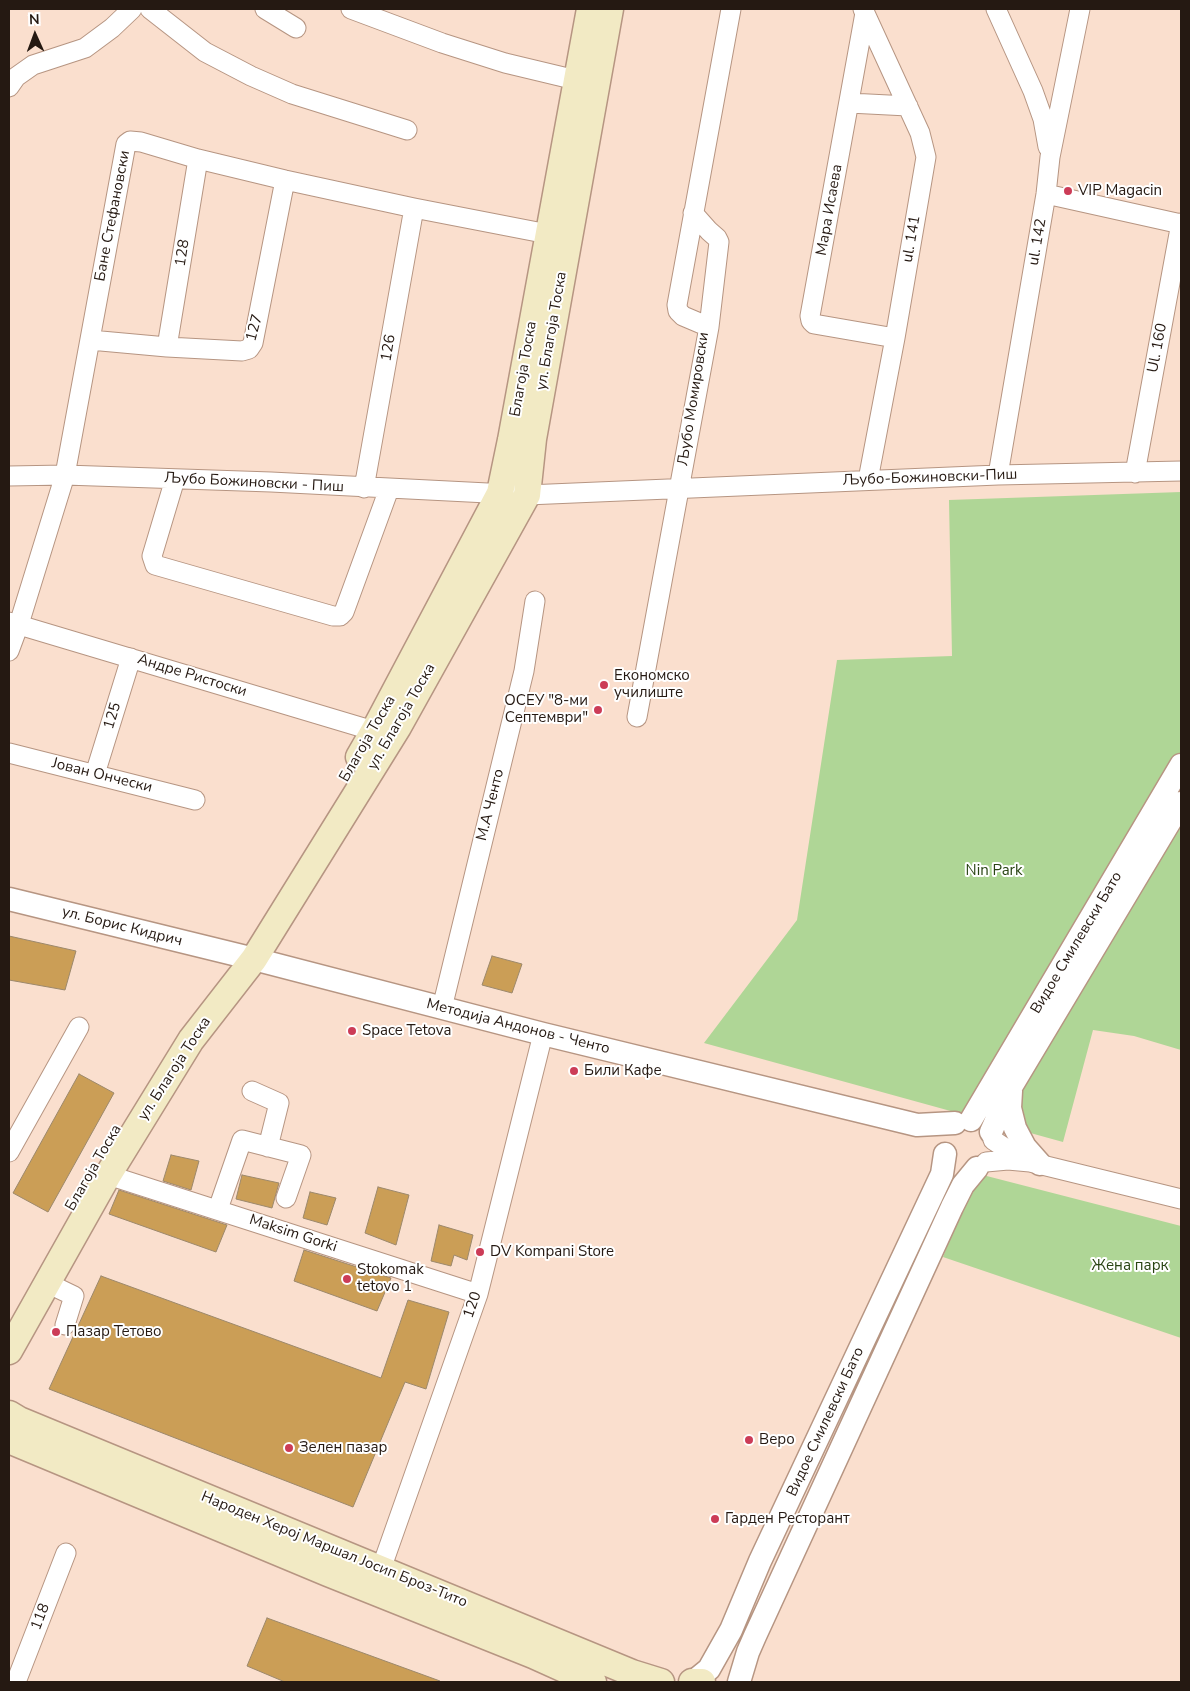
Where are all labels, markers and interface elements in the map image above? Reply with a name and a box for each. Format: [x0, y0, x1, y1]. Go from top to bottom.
north arrow [10, 10, 60, 60]
text: N [29, 10, 40, 29]
street label: Бане Стефановски [91, 149, 135, 283]
street label: Мара Исаева [813, 163, 847, 257]
place label: VIP Magacin [1078, 182, 1162, 200]
marker: VIP Magacin [1062, 185, 1074, 197]
street label: ul. 141 [899, 214, 925, 264]
street label: ul. 142 [1025, 217, 1051, 267]
street label: 128 [172, 238, 194, 268]
street label: ул. Благоја Тоска [533, 270, 571, 392]
street label: 127 [243, 313, 267, 343]
street label: Благоја Тоска [507, 320, 541, 418]
street label: Ul. 160 [1144, 322, 1172, 374]
street label: Љубо Момировски [675, 331, 713, 467]
street label: 126 [378, 333, 400, 363]
street label: Љубо-Божиновски-Пиш [842, 466, 1018, 490]
street label: Љубо Божиновски - Пиш [164, 469, 344, 497]
street label: Андре Ристоски [135, 651, 249, 701]
street label: ул. Благоја Тоска [364, 661, 440, 773]
place label: Економско училиште [614, 667, 690, 702]
marker: Економско училиште [598, 679, 610, 691]
place label: ОСЕУ "8-ми Септември" [504, 692, 588, 727]
street label: Благоја Тоска [336, 693, 400, 785]
street label: 125 [100, 700, 126, 732]
marker: ОСЕУ "8-ми Септември" [592, 704, 604, 716]
street label: Јован Ончески [50, 755, 154, 797]
street label: М.А Ченто [473, 767, 509, 843]
park label: Nin Park [966, 862, 1022, 880]
street label: Видое Смилевски Бато [1027, 869, 1127, 1017]
street label: ул. Борис Кидрич [60, 903, 184, 951]
street label: Методија Андонов - Ченто [425, 996, 611, 1058]
street label: ул. Благоја Тоска [135, 1014, 215, 1124]
place label: Space Tetova [362, 1022, 451, 1040]
marker: Space Tetova [346, 1025, 358, 1037]
place label: Били Кафе [584, 1062, 662, 1080]
marker: Били Кафе [568, 1065, 580, 1077]
street label: Благоја Тоска [62, 1122, 126, 1214]
street label: Maksim Gorki [247, 1211, 339, 1257]
place label: DV Kompani Store [490, 1243, 614, 1261]
marker: DV Kompani Store [474, 1246, 486, 1258]
park label: Жена парк [1092, 1257, 1168, 1275]
place label: Stokomak tetovo 1 [357, 1261, 424, 1296]
marker: Stokomak tetovo 1 [341, 1273, 353, 1285]
street label: 120 [460, 1289, 486, 1321]
place label: Пазар Тетово [66, 1323, 162, 1341]
marker: Пазар Тетово [50, 1326, 62, 1338]
street label: Видое Смилевски Бато [783, 1344, 869, 1500]
place label: Веро [759, 1431, 795, 1449]
marker: Веро [743, 1434, 755, 1446]
place label: Зелен пазар [299, 1439, 387, 1457]
marker: Зелен пазар [283, 1442, 295, 1454]
street label: Народен Херој Маршал Јосип Броз-Тито [198, 1488, 470, 1612]
place label: Гарден Ресторант [725, 1510, 850, 1528]
marker: Гарден Ресторант [709, 1513, 721, 1525]
street label: 118 [28, 1601, 54, 1633]

